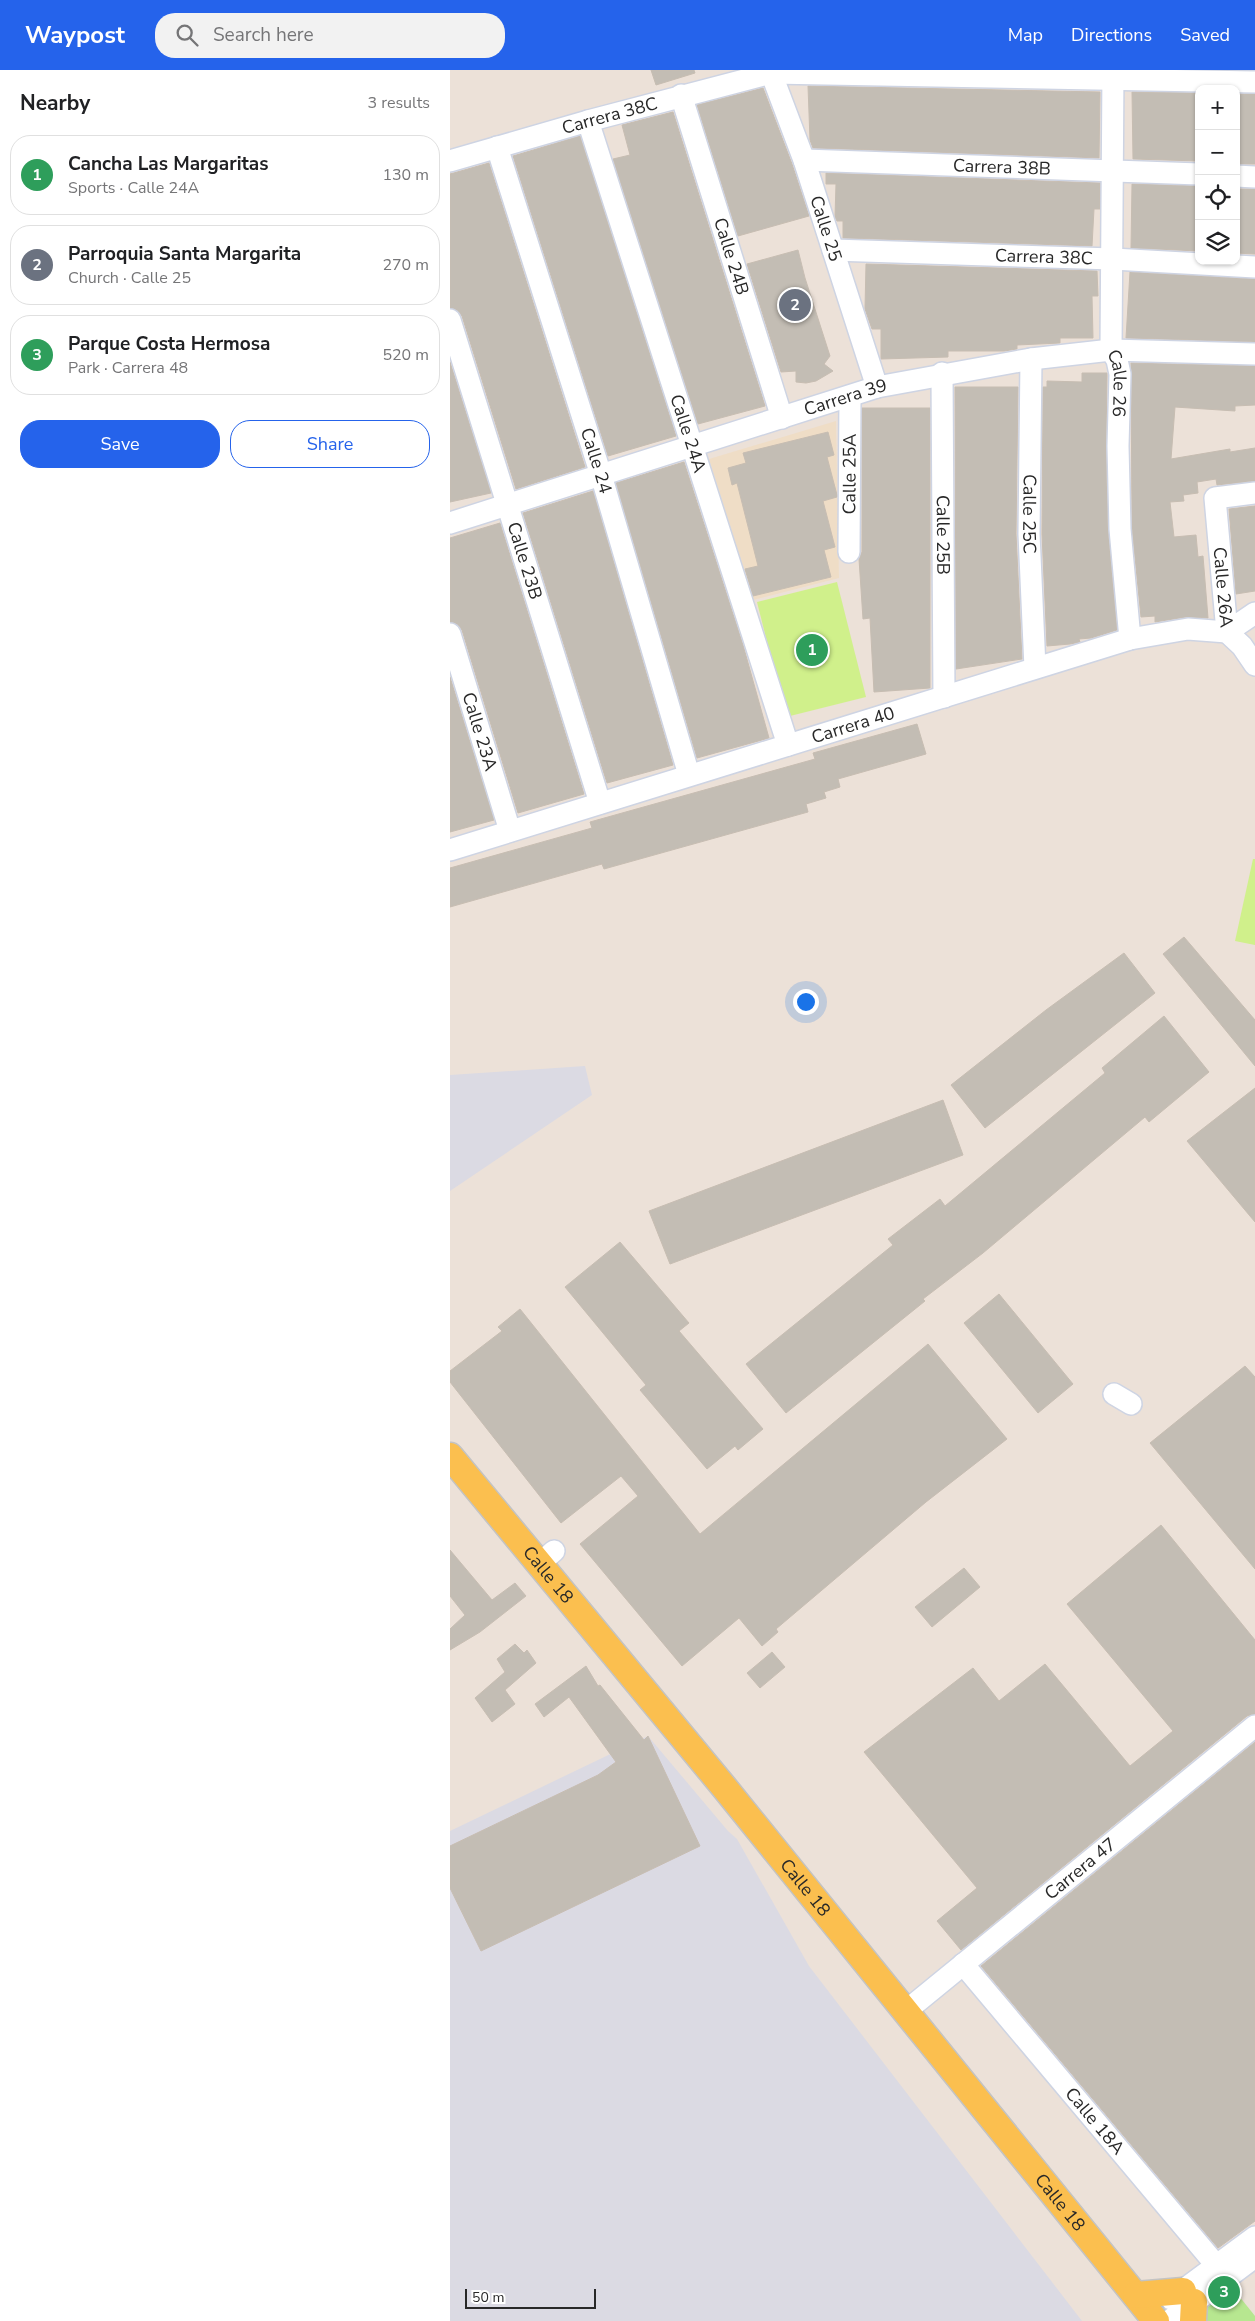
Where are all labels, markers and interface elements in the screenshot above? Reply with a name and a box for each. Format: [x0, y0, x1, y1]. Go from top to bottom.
search box [155, 13, 505, 58]
text: Waypost [25, 19, 125, 51]
icon: search [173, 21, 201, 49]
text: Search here [213, 22, 314, 48]
text: Map [1008, 23, 1043, 47]
text: Directions [1071, 23, 1152, 47]
text: Saved [1180, 23, 1230, 47]
map controls [1195, 85, 1240, 265]
button: + [1195, 85, 1240, 130]
text: Nearby [20, 89, 90, 117]
street label: Carrera 38C [559, 91, 660, 140]
text: 3 results [368, 92, 430, 114]
button: − [1195, 130, 1240, 175]
text: Cancha Las Margaritas [68, 151, 268, 177]
street label: Carrera 38B [952, 153, 1051, 181]
text: 1 [32, 164, 42, 186]
text: 130 m [382, 164, 429, 186]
button: locate [1195, 175, 1240, 220]
text: Sports · Calle 24A [68, 177, 199, 199]
street label: Calle 25 [804, 192, 848, 264]
street label: Calle 24B [708, 215, 755, 298]
button: layers [1195, 220, 1240, 265]
text: Parroquia Santa Margarita [68, 241, 301, 267]
street label: Carrera 38C [995, 243, 1093, 270]
text: 2 [32, 254, 42, 276]
text: 270 m [382, 254, 429, 276]
text: Church · Calle 25 [68, 267, 191, 289]
pin: 2 [779, 286, 811, 324]
text: Parque Costa Hermosa [68, 331, 270, 357]
text: 3 [32, 344, 42, 366]
text: 520 m [382, 344, 429, 366]
street label: Calle 26 [1101, 345, 1132, 417]
text: Park · Carrera 48 [68, 357, 188, 379]
street label: Carrera 39 [801, 373, 889, 422]
street label: Calle 24A [664, 391, 712, 476]
button: Save [20, 420, 220, 468]
button: Share [230, 420, 430, 468]
street label: Calle 24 [575, 425, 618, 497]
street label: Calle 25A [837, 433, 862, 515]
street label: Calle 25C [1017, 474, 1042, 554]
street label: Calle 25B [931, 495, 955, 575]
street label: Calle 23B [501, 519, 548, 602]
street label: Calle 26A [1207, 546, 1239, 629]
pin: 1 [796, 631, 828, 669]
street label: Calle 23A [456, 689, 503, 774]
street label: Carrera 40 [808, 701, 898, 749]
your location [793, 989, 819, 1015]
street label: Calle 18 [517, 1541, 579, 1608]
street label: Carrera 47 [1039, 1832, 1121, 1905]
street label: Calle 18 [775, 1854, 836, 1921]
street label: Calle 18A [1060, 2082, 1130, 2160]
street label: Calle 18 [1029, 2168, 1091, 2236]
pin: 3 [1208, 2273, 1240, 2311]
scale bar [465, 2286, 596, 2309]
text: 50 m [472, 2288, 504, 2307]

